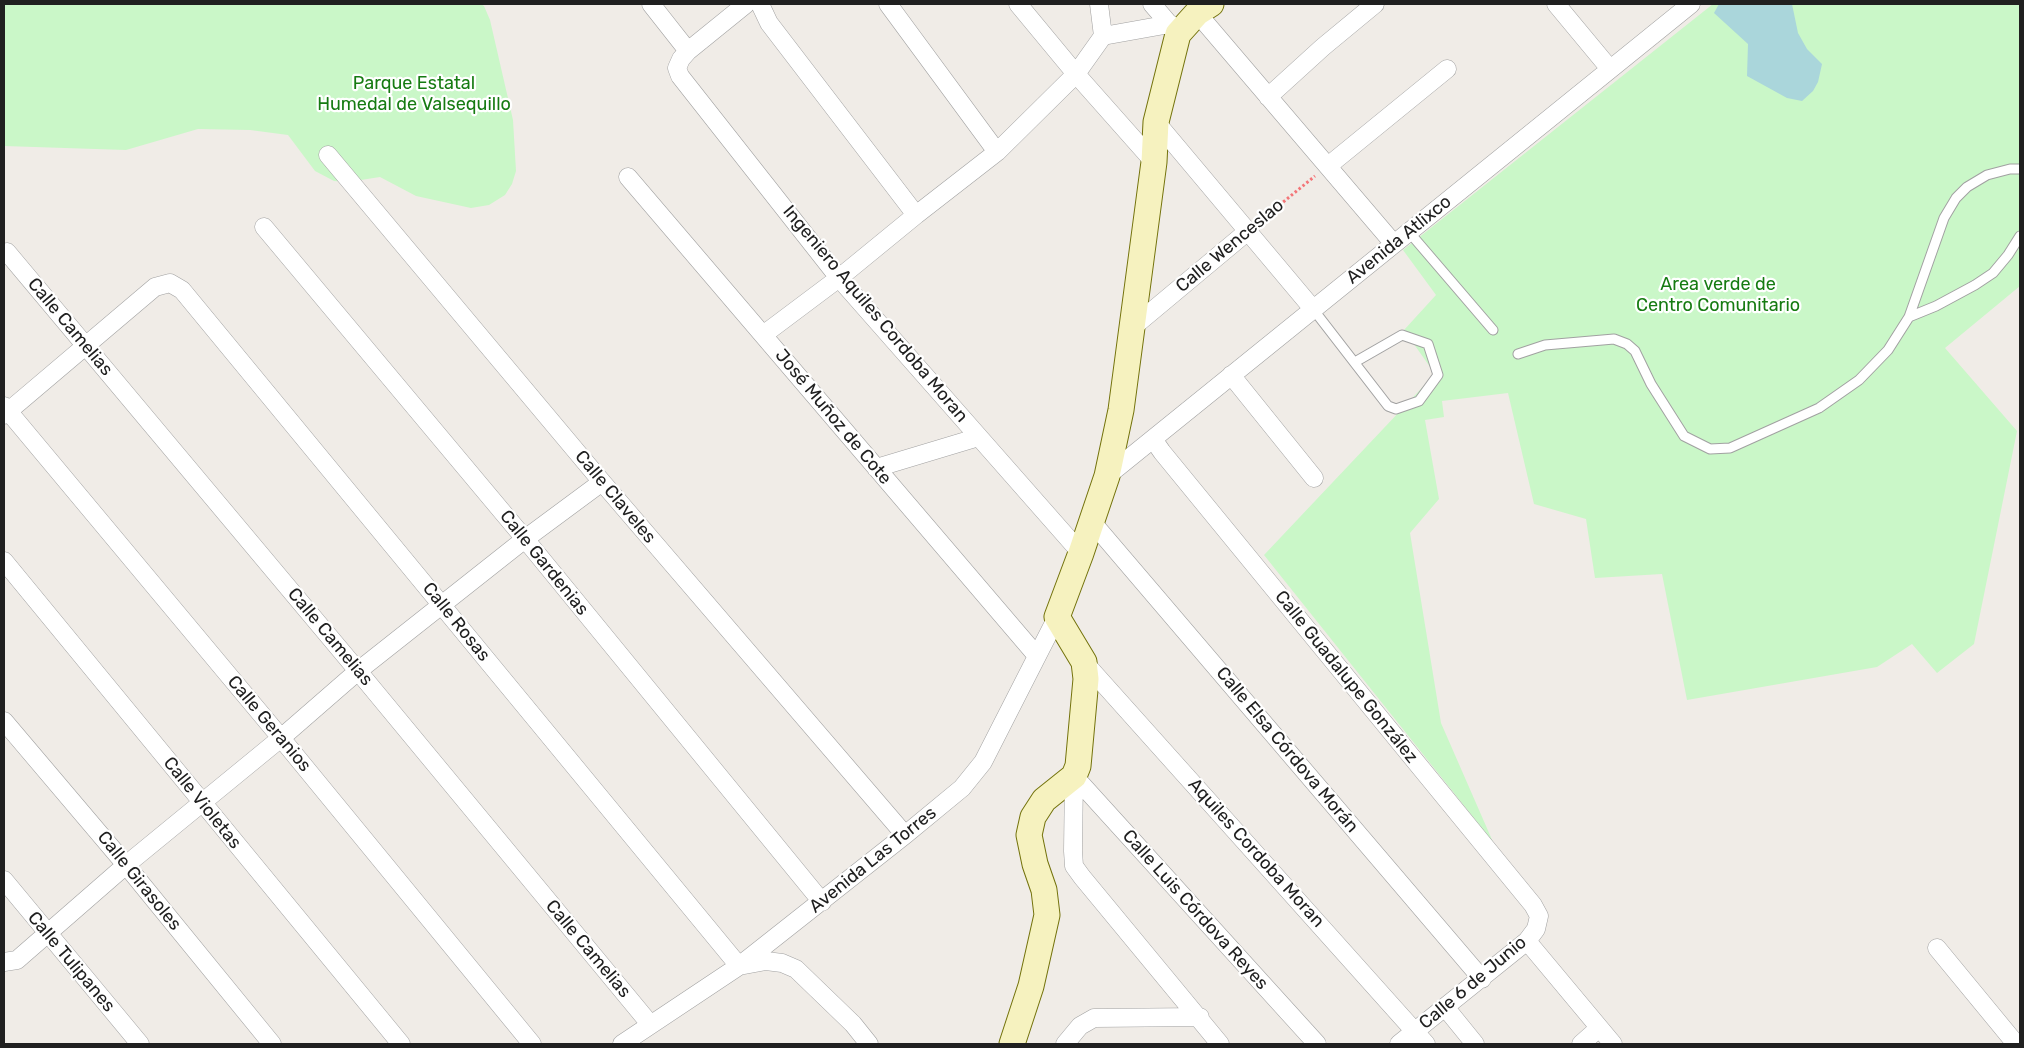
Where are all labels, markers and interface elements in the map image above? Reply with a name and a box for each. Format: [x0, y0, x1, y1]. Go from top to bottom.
park label: Parque Estatal Humedal de Valsequillo [317, 73, 511, 116]
street label: Avenida Atlixco [1342, 191, 1456, 289]
street label: Calle Wenceslao [1172, 195, 1288, 297]
street label: Ingeniero Aquiles Cordoba Moran [778, 201, 972, 427]
street label: Calle Camelias [23, 274, 117, 380]
park label: Area verde de Centro Comunitario [1636, 274, 1800, 316]
street label: José Muñoz de Cote [770, 345, 896, 489]
street label: Calle Claveles [570, 446, 660, 548]
street label: Calle Gardenias [495, 506, 593, 620]
street label: Calle Rosas [418, 578, 494, 666]
street label: Calle Camelias [283, 584, 377, 690]
street label: Calle Guadalupe González [1270, 586, 1422, 768]
street label: Calle Elsa Córdova Morán [1211, 663, 1363, 837]
street label: Calle Geranios [223, 672, 315, 776]
street label: Calle Violetas [158, 753, 246, 853]
street label: Aquiles Cordoba Moran [1183, 774, 1329, 932]
street label: Avenida Las Torres [805, 802, 941, 918]
street label: Calle Luis Córdova Reyes [1117, 826, 1273, 994]
street label: Calle Girasoles [92, 827, 186, 935]
street label: Calle Camelias [541, 896, 635, 1002]
street label: Calle Tulipanes [23, 907, 119, 1017]
street label: Calle 6 de Junio [1415, 932, 1531, 1034]

